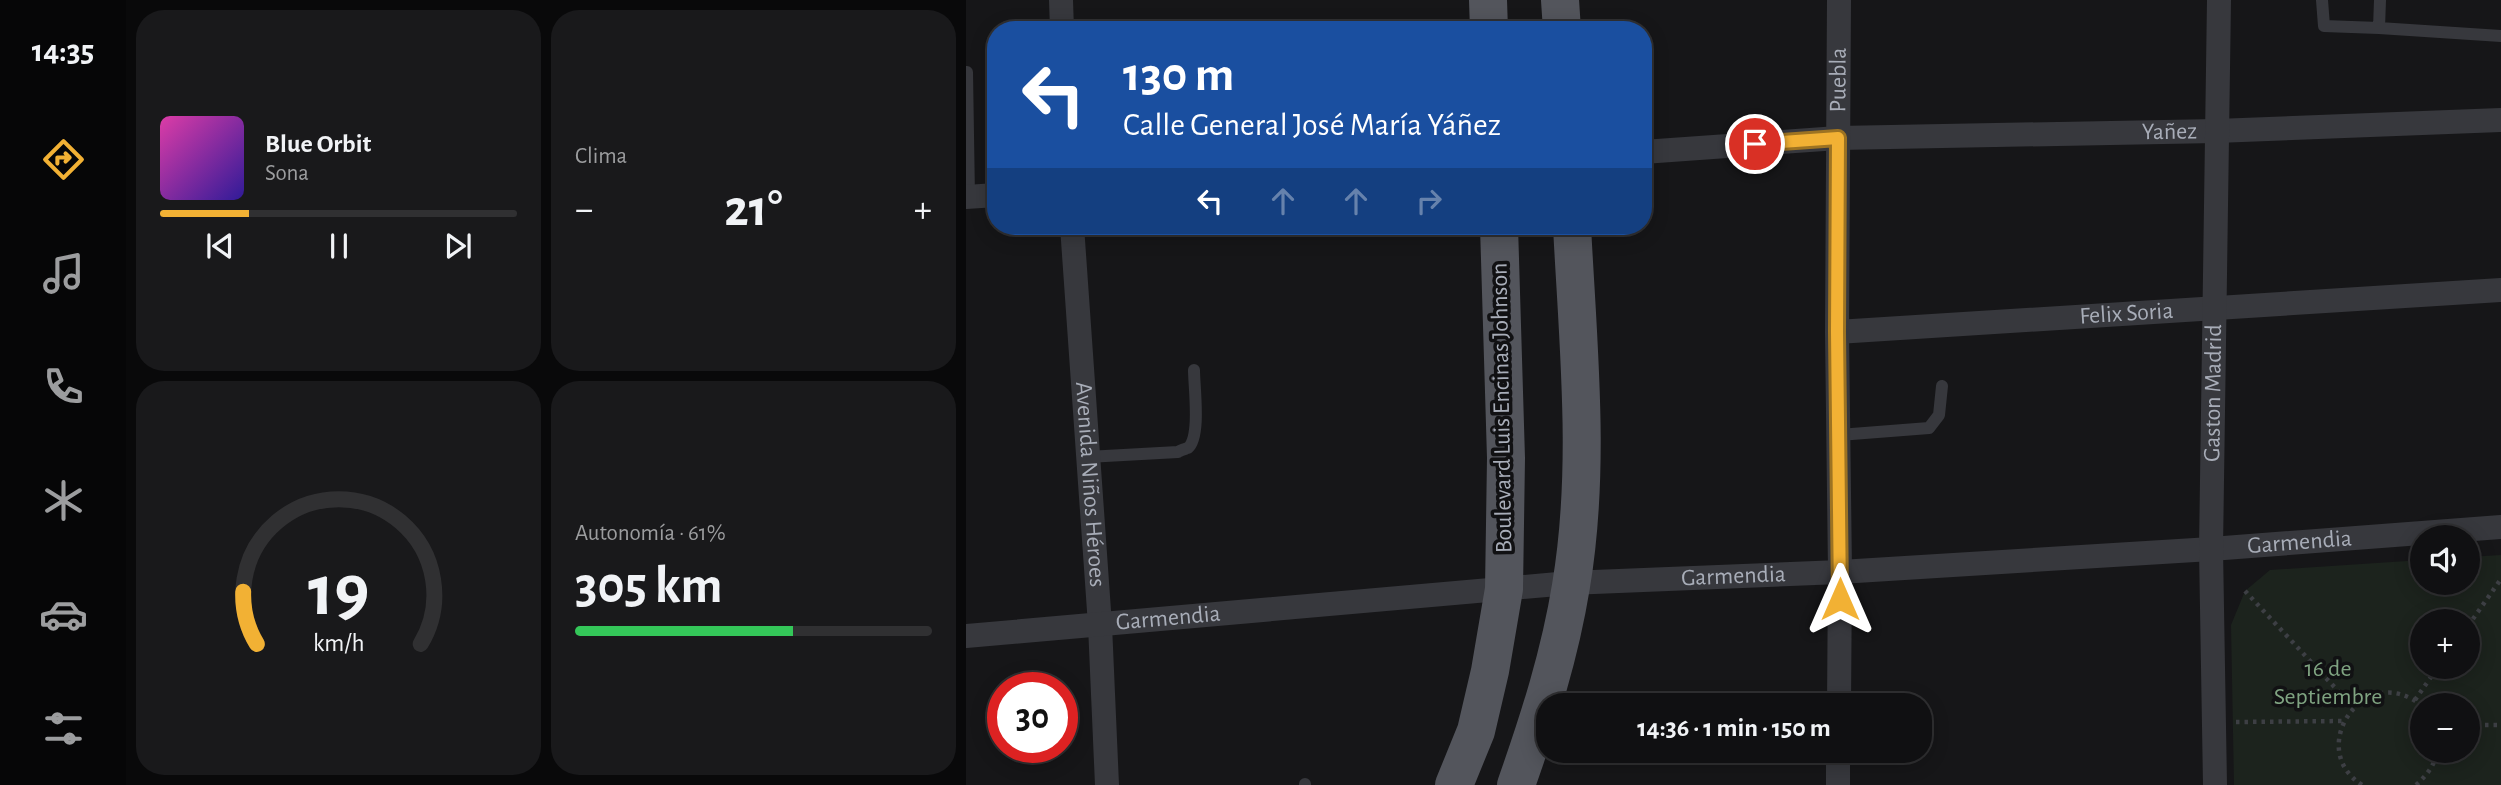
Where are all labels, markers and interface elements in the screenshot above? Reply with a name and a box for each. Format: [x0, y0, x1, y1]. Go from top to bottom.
text: 14:35 [32, 35, 94, 67]
street label: Puebla [1826, 48, 1851, 113]
icon: left [1008, 49, 1099, 140]
text: 130 m [1123, 51, 1234, 100]
text: Calle General José María Yáñez [1123, 109, 1501, 141]
pin [1725, 114, 1785, 174]
street label: Yañez [2142, 119, 2197, 144]
icon: arrive [1736, 125, 1774, 163]
text: Blue Orbit [265, 131, 371, 157]
icon: directions [39, 135, 88, 184]
text: Clima [575, 145, 627, 168]
text: Sona [265, 162, 309, 185]
icon: left [1191, 182, 1229, 220]
icon: ahead [1264, 182, 1302, 220]
icon: ahead [1337, 182, 1375, 220]
icon: right [1410, 182, 1448, 220]
text: 21° [724, 183, 783, 235]
text: − [575, 191, 593, 229]
text: + [914, 191, 932, 229]
icon: previous [201, 227, 239, 265]
icon: pause [320, 227, 358, 265]
icon: next [439, 227, 477, 265]
icon: music [39, 249, 88, 298]
street label: Boulevard Luis Encinas Johnson [1487, 263, 1517, 553]
street label: Felix Soria [2079, 299, 2174, 329]
street label: Gaston Madrid [2200, 324, 2226, 462]
icon: phone [39, 362, 88, 411]
street label: Avenida Niños Héroes [1071, 381, 1109, 588]
icon: climate [39, 476, 88, 525]
text: Autonomía · 61% [575, 522, 726, 545]
map controls [2410, 525, 2480, 763]
button: sound [2410, 525, 2480, 595]
street label: Garmendia [2246, 526, 2353, 558]
text: 19 [308, 556, 369, 629]
text: 305 km [575, 560, 723, 612]
street label: Garmendia [1681, 562, 1786, 590]
position arrow [1803, 562, 1877, 636]
icon: car [39, 590, 88, 639]
street label: Garmendia [1115, 602, 1221, 635]
button: + [2410, 609, 2480, 679]
text: km/h [313, 631, 364, 656]
park label: 16 de Septiembre [2274, 657, 2382, 709]
speed limit sign: 30 [987, 672, 1078, 763]
button: − [2410, 693, 2480, 763]
icon: filters [39, 704, 88, 753]
text: 14:36 · 1 min · 150 m [1637, 715, 1831, 741]

